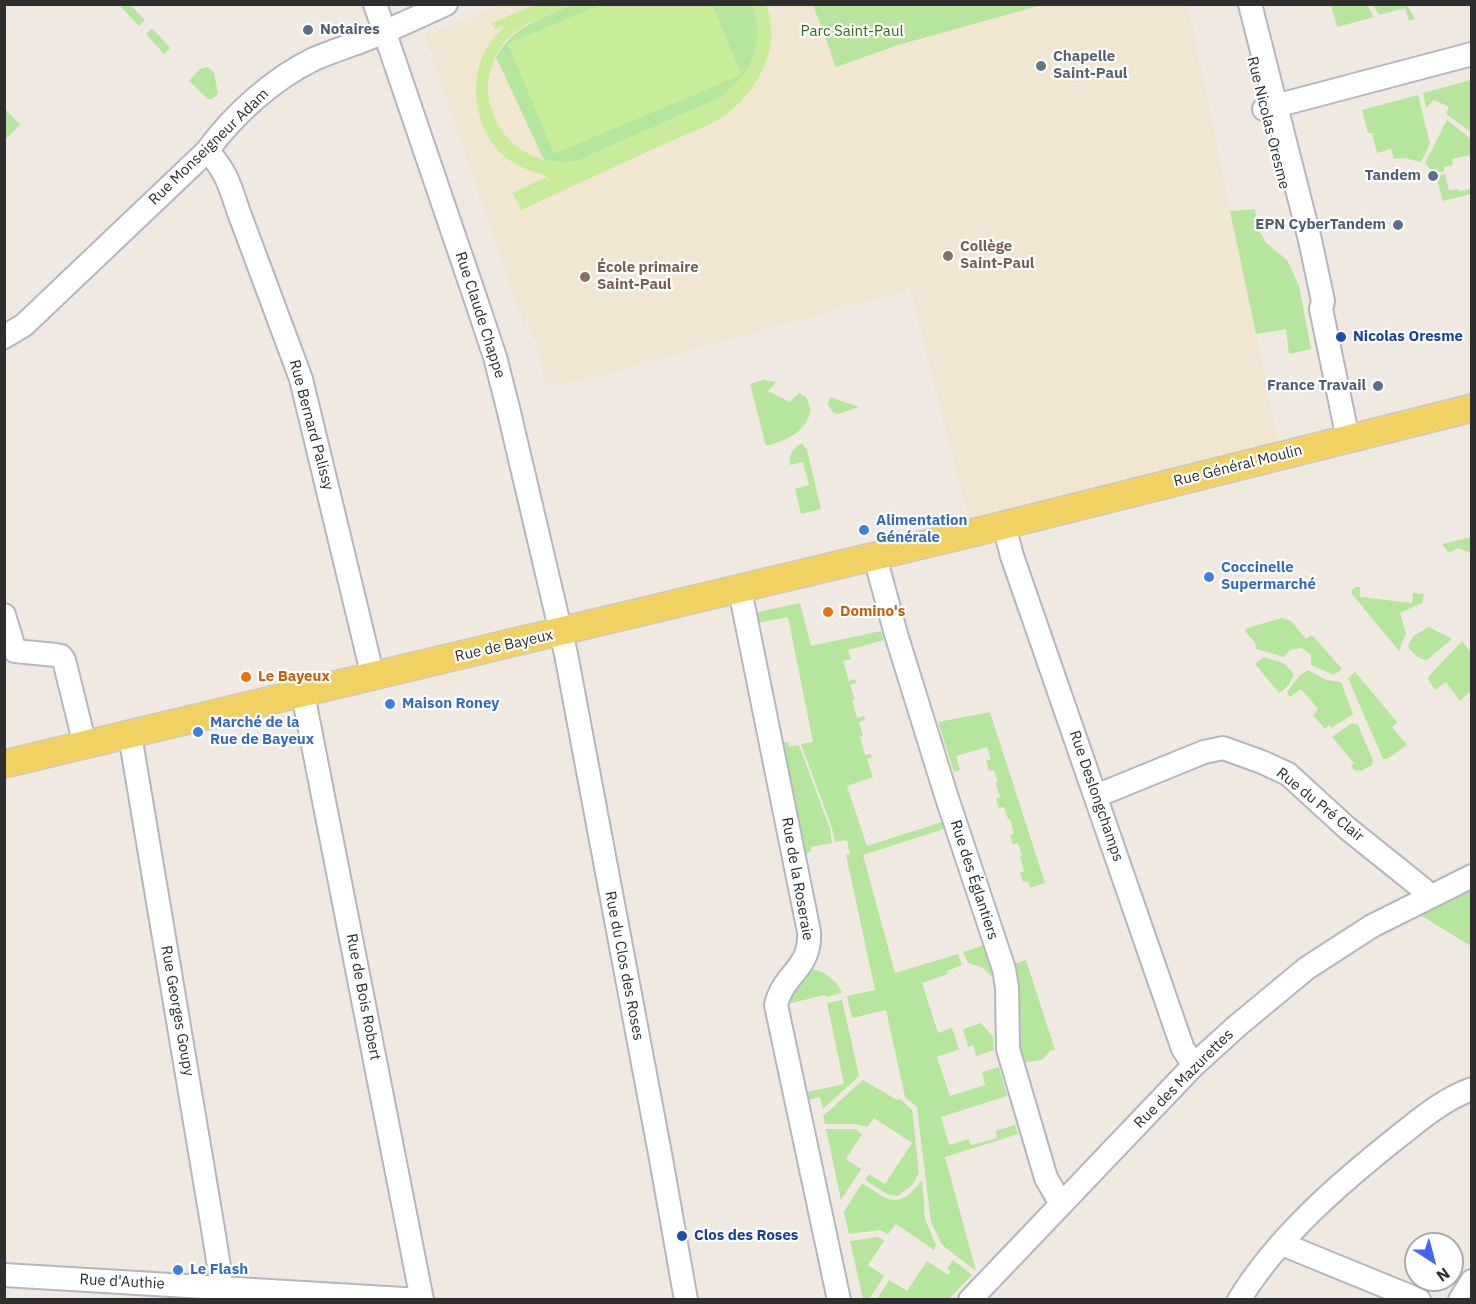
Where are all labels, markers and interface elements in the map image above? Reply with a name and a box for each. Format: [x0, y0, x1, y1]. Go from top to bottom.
place label: Notaires [320, 21, 380, 39]
marker: Notaires [301, 23, 315, 37]
park label: Parc Saint-Paul [801, 23, 903, 41]
place label: Chapelle Saint-Paul [1053, 48, 1127, 83]
street label: Rue Nicolas Oresme [1243, 55, 1293, 191]
marker: Chapelle Saint-Paul [1034, 59, 1048, 73]
street label: Rue Monseigneur Adam [145, 85, 273, 209]
place label: Tandem [1365, 167, 1421, 185]
marker: Tandem [1426, 169, 1440, 183]
place label: EPN CyberTandem [1255, 216, 1386, 234]
marker: EPN CyberTandem [1391, 218, 1405, 232]
place label: Collège Saint-Paul [960, 238, 1034, 273]
marker: Collège Saint-Paul [941, 249, 955, 263]
street label: Rue Claude Chappe [451, 250, 509, 380]
place label: École primaire Saint-Paul [597, 259, 699, 294]
marker: École primaire Saint-Paul [578, 270, 592, 284]
place label: Nicolas Oresme [1353, 328, 1463, 346]
marker: Nicolas Oresme [1334, 330, 1348, 344]
street label: Rue Bernard Palissy [285, 358, 337, 492]
place label: France Travail [1267, 377, 1366, 395]
marker: France Travail [1371, 379, 1385, 393]
street label: Rue Général Moulin [1172, 441, 1304, 491]
place label: Alimentation Générale [876, 512, 968, 547]
marker: Alimentation Générale [857, 523, 871, 537]
place label: Coccinelle Supermarché [1221, 559, 1316, 594]
marker: Coccinelle Supermarché [1202, 570, 1216, 584]
place label: Domino's [840, 603, 905, 621]
marker: Domino's [821, 605, 835, 619]
street label: Rue de Bayeux [453, 626, 555, 666]
place label: Le Bayeux [258, 668, 330, 686]
marker: Le Bayeux [239, 670, 253, 684]
place label: Maison Roney [402, 695, 499, 713]
marker: Maison Roney [383, 697, 397, 711]
place label: Marché de la Rue de Bayeux [210, 714, 314, 749]
marker: Marché de la Rue de Bayeux [191, 725, 205, 739]
street label: Rue Deslongchamps [1065, 728, 1127, 864]
street label: Rue du Pré Clair [1273, 764, 1367, 846]
street label: Rue de la Roseraie [777, 816, 817, 942]
street label: Rue des Églantiers [946, 818, 1002, 942]
street label: Rue du Clos des Roses [601, 890, 647, 1042]
street label: Rue de Bois Robert [342, 932, 384, 1062]
street label: Rue Georges Goupy [157, 944, 197, 1078]
street label: Rue des Mazurettes [1131, 1026, 1237, 1132]
place label: Clos des Roses [694, 1227, 798, 1245]
marker: Clos des Roses [675, 1229, 689, 1243]
north arrow [1404, 1232, 1464, 1292]
place label: Le Flash [190, 1261, 248, 1279]
marker: Le Flash [171, 1263, 185, 1277]
text: N [1433, 1263, 1454, 1286]
street label: Rue d'Authie [79, 1271, 165, 1293]

